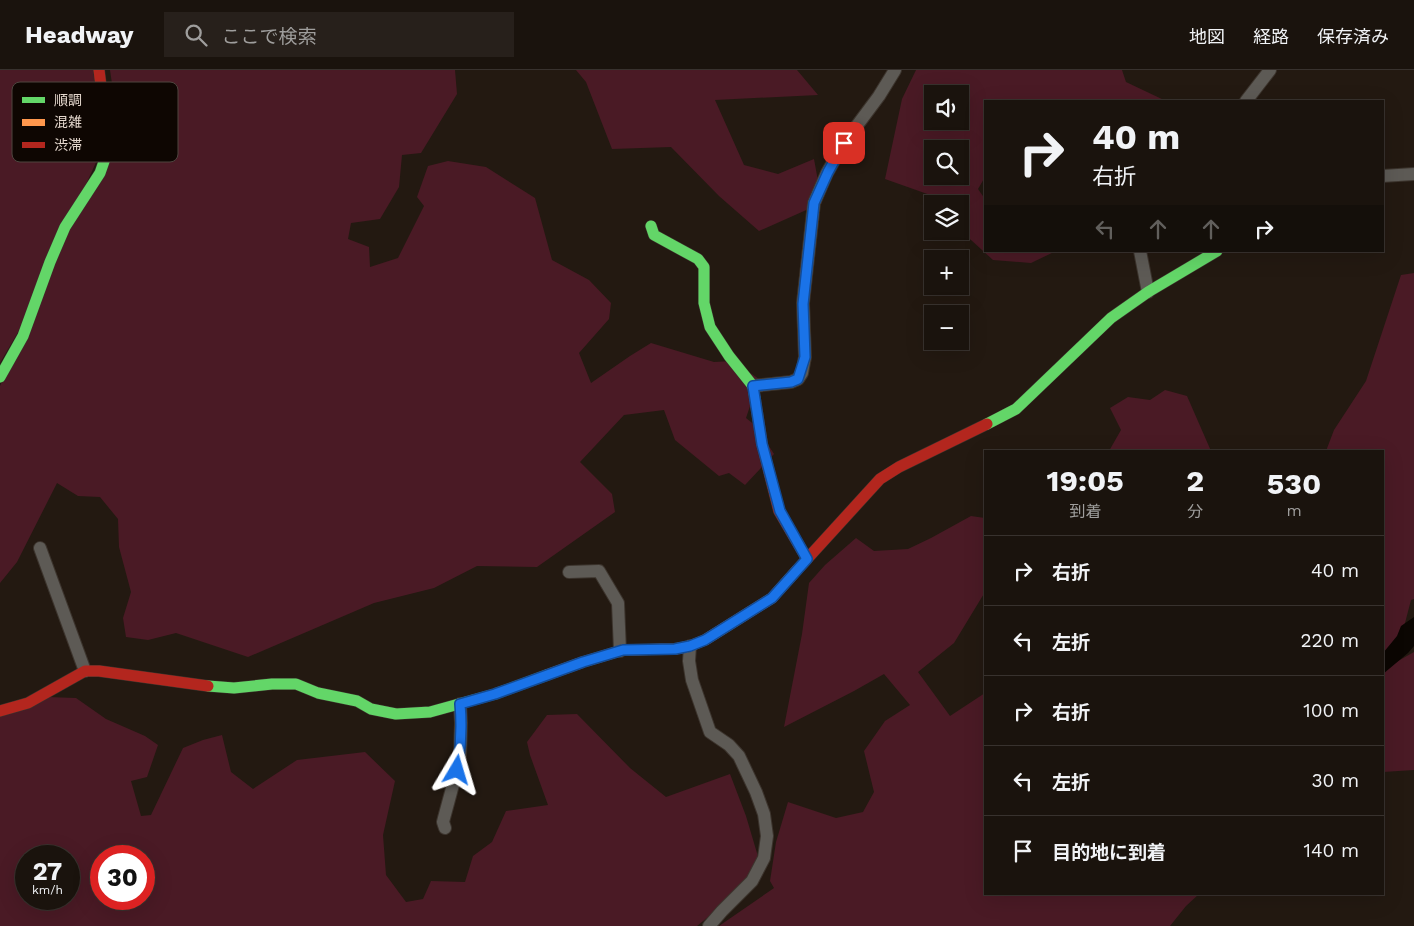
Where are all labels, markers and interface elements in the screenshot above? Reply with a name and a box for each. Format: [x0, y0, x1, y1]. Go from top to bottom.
search box [164, 12, 514, 57]
text: Headway [25, 21, 134, 49]
icon: search [182, 21, 210, 49]
text: ここで検索 [222, 25, 317, 48]
text: 地図 [1189, 26, 1225, 47]
text: 経路 [1253, 26, 1289, 47]
text: 保存済み [1317, 26, 1389, 47]
legend [12, 82, 178, 162]
map controls [924, 85, 969, 350]
button: sound [924, 85, 969, 130]
text: 順調 [54, 92, 82, 108]
text: 混雑 [54, 114, 82, 130]
text: 40 m [1092, 116, 1180, 158]
icon: right [1009, 120, 1074, 185]
pin [823, 122, 865, 164]
icon: arrive [830, 129, 858, 157]
text: 渋滞 [54, 137, 82, 153]
button: search [924, 140, 969, 185]
text: 右折 [1092, 164, 1136, 189]
button: layers [924, 195, 969, 240]
icon: left [1091, 215, 1119, 243]
icon: ahead [1144, 215, 1172, 243]
icon: ahead [1197, 215, 1225, 243]
icon: right [1250, 215, 1278, 243]
button: + [924, 250, 969, 295]
button: − [924, 305, 969, 350]
text: 19:05 [1047, 463, 1124, 498]
text: 2 [1186, 463, 1204, 498]
text: 530 [1267, 466, 1321, 501]
text: m [1286, 501, 1302, 520]
text: 到着 [1069, 502, 1101, 521]
text: 分 [1187, 502, 1203, 521]
icon: right [1009, 557, 1037, 585]
text: 40 m [1311, 559, 1359, 582]
text: 右折 [1052, 561, 1090, 584]
icon: left [1009, 627, 1037, 655]
text: 220 m [1300, 629, 1359, 652]
text: 左折 [1052, 631, 1090, 654]
icon: right [1009, 697, 1037, 725]
text: 100 m [1303, 699, 1359, 722]
text: 右折 [1052, 701, 1090, 724]
position arrow [430, 743, 482, 795]
icon: left [1009, 767, 1037, 795]
text: 30 m [1312, 769, 1359, 792]
text: 左折 [1052, 771, 1090, 794]
icon: arrive [1009, 837, 1037, 865]
text: 140 m [1304, 839, 1359, 862]
text: 目的地に到着 [1052, 841, 1166, 864]
speed limit sign: 30 [90, 845, 155, 910]
text: 27 [33, 857, 62, 886]
text: km/h [32, 883, 63, 897]

